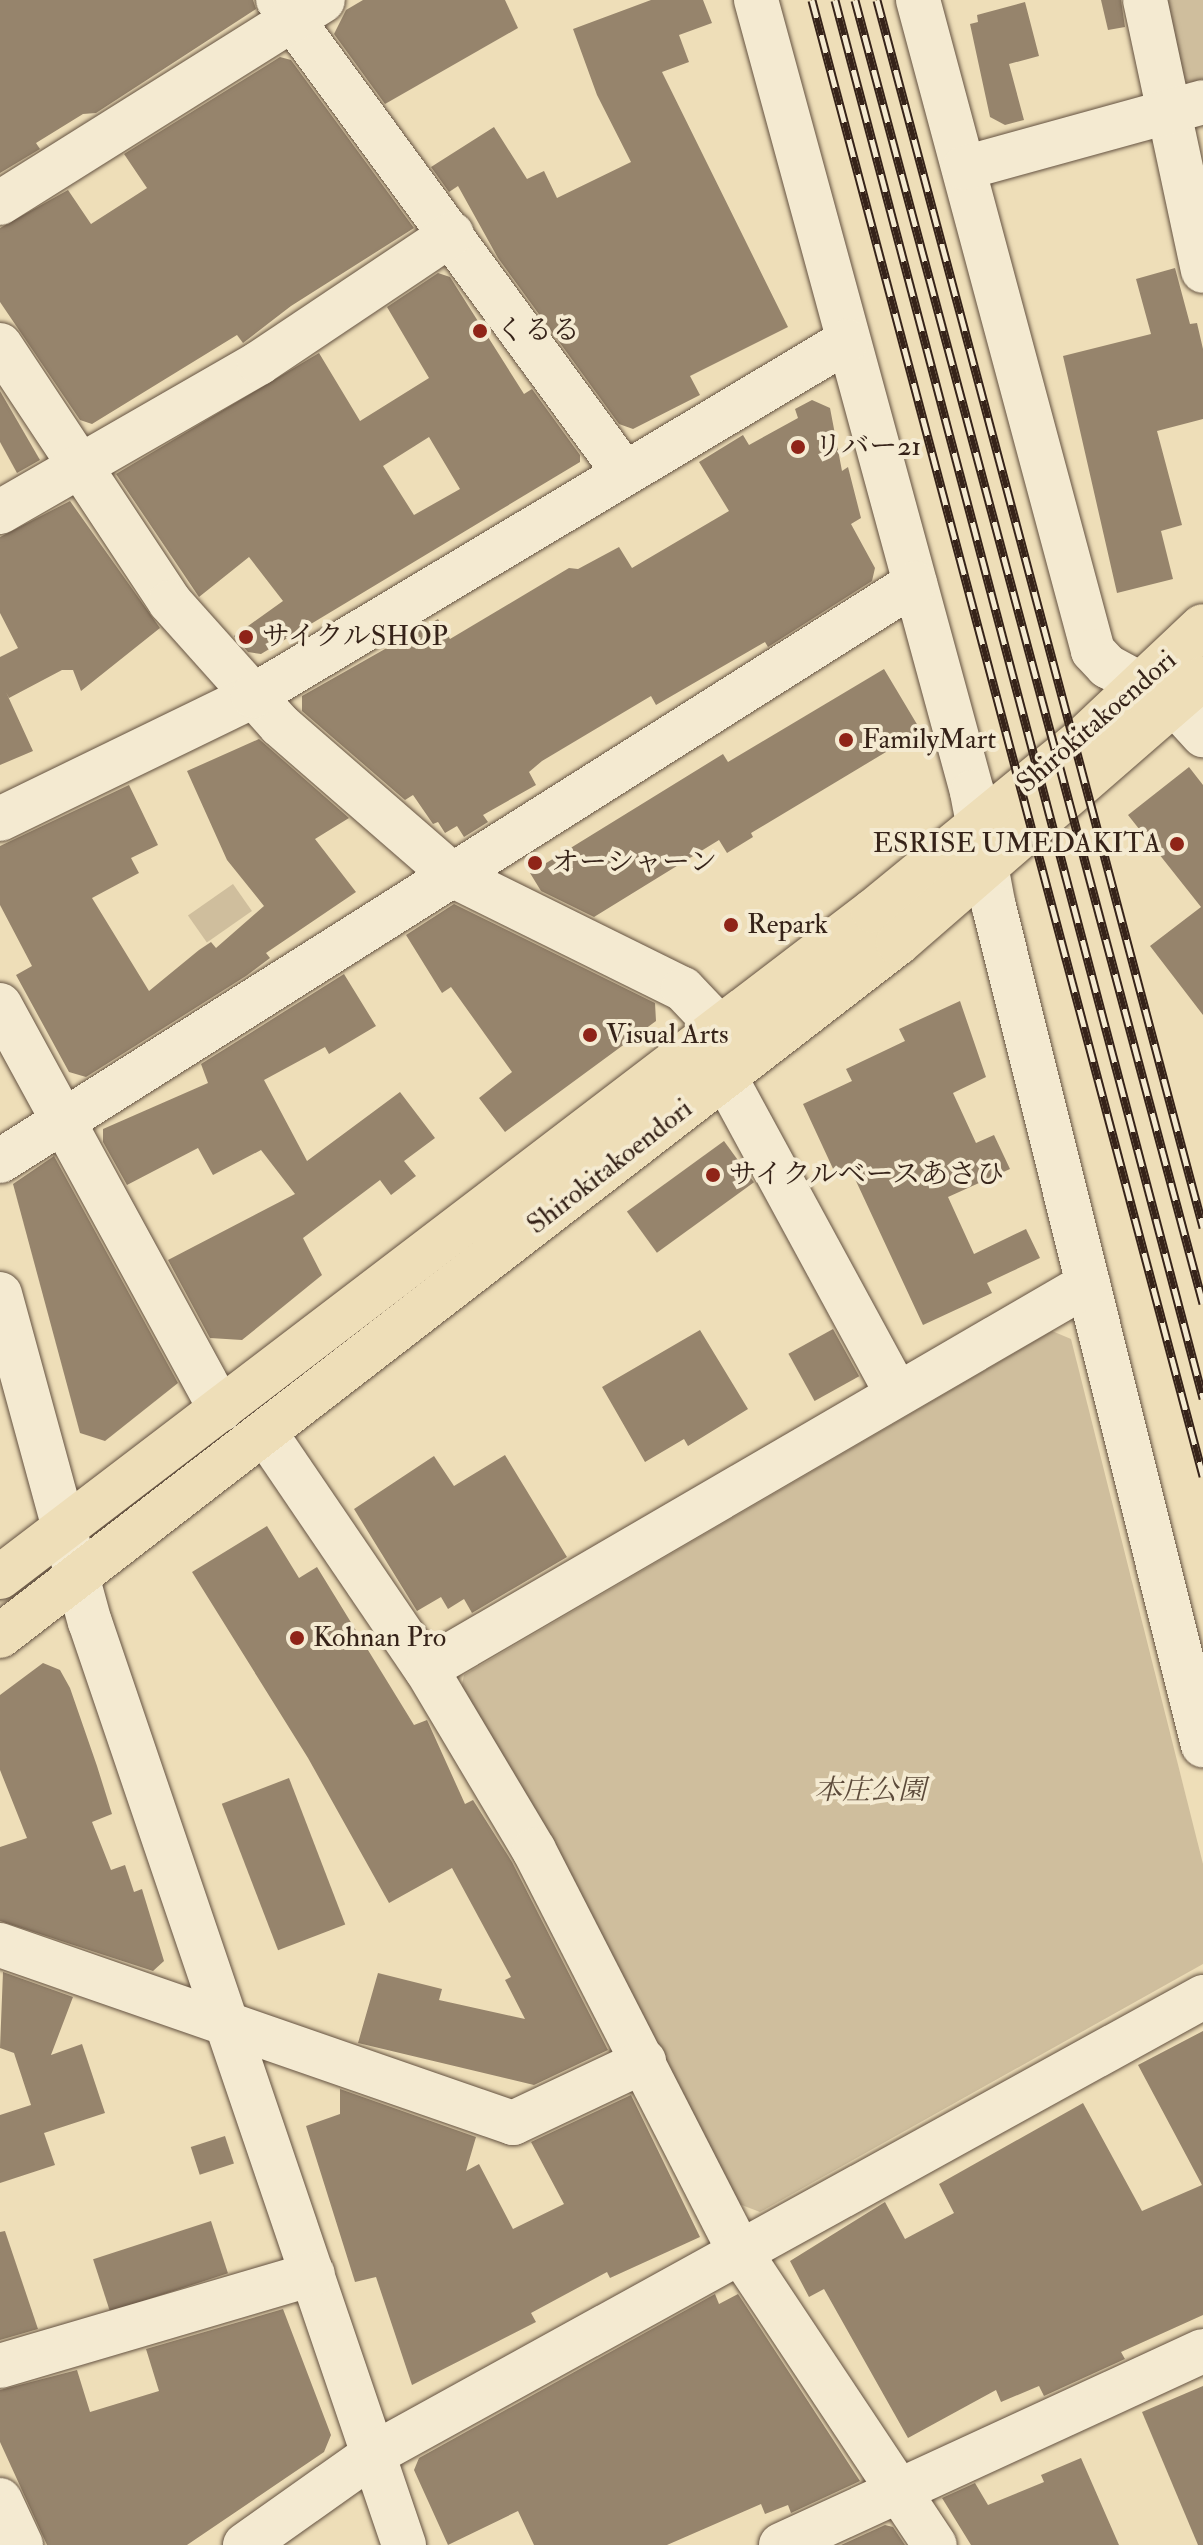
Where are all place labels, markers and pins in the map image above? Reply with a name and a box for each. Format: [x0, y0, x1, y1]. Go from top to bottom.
place label: くるる [496, 314, 580, 348]
marker: くるる [471, 322, 489, 340]
place label: リバー21 [814, 430, 922, 464]
marker: リバー21 [789, 438, 807, 456]
place label: サイクルSHOP [262, 620, 451, 654]
marker: サイクルSHOP [237, 628, 255, 646]
place label: FamilyMart [862, 723, 996, 757]
marker: FamilyMart [837, 731, 855, 749]
place label: ESRISE UMEDAKITA [873, 827, 1161, 861]
marker: ESRISE UMEDAKITA [1168, 835, 1186, 853]
place label: オーシャーン [551, 846, 719, 880]
marker: オーシャーン [526, 854, 544, 872]
place label: Repark [747, 908, 828, 942]
marker: Repark [722, 916, 740, 934]
place label: Visual Arts [606, 1018, 729, 1052]
marker: Visual Arts [581, 1026, 599, 1044]
place label: サイクルベースあさひ [729, 1158, 1009, 1192]
marker: サイクルベースあさひ [704, 1166, 722, 1184]
place label: Kohnan Pro [313, 1621, 446, 1655]
marker: Kohnan Pro [288, 1629, 306, 1647]

